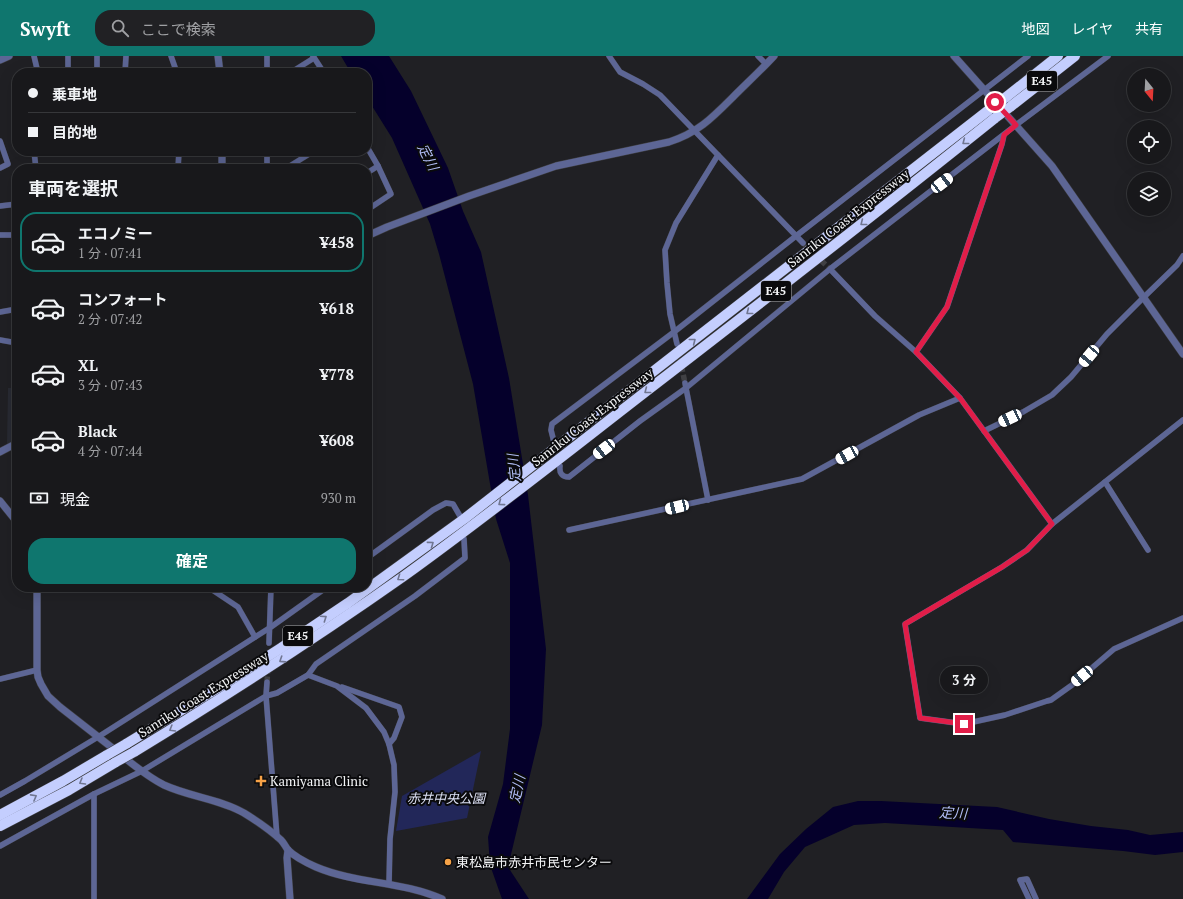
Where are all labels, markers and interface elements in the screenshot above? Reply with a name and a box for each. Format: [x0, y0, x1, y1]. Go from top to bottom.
search box [95, 10, 375, 46]
text: Swyft [20, 16, 71, 41]
icon: search [109, 17, 131, 39]
text: ここで検索 [141, 19, 216, 39]
text: 地図 [1021, 19, 1049, 38]
text: レイヤ [1071, 19, 1113, 38]
text: 共有 [1135, 19, 1163, 38]
north arrow [1127, 68, 1171, 112]
map controls [1127, 68, 1171, 216]
road number: E45 [1027, 71, 1057, 91]
text: 乗車地 [52, 84, 97, 104]
route start [986, 93, 1004, 111]
button: locate [1127, 120, 1171, 164]
text: 目的地 [52, 122, 97, 142]
one-way arrow [962, 138, 969, 145]
water label: 定川 [414, 140, 444, 175]
street label: Sanriku Coast Expressway [783, 164, 913, 271]
car [929, 171, 955, 195]
button: layers [1127, 172, 1171, 216]
text: 車両を選択 [28, 176, 118, 200]
one-way arrow [860, 218, 867, 225]
text: エコノミー [78, 223, 153, 243]
icon: car [30, 224, 66, 260]
text: ¥458 [320, 232, 354, 252]
text: 1 分 · 07:41 [78, 244, 143, 262]
road number: E45 [761, 281, 791, 301]
text: コンフォート [78, 289, 168, 309]
icon: car [30, 290, 66, 326]
text: ¥618 [320, 298, 354, 318]
one-way arrow [747, 307, 754, 314]
text: 2 分 · 07:42 [78, 310, 143, 328]
one-way arrow [689, 339, 696, 346]
car [1077, 343, 1101, 369]
text: XL [78, 355, 98, 375]
icon: car [30, 356, 66, 392]
street label: Sanriku Coast Expressway [527, 363, 657, 470]
text: ¥778 [320, 364, 354, 384]
text: 3 分 · 07:43 [78, 376, 143, 394]
one-way arrow [644, 387, 651, 394]
car [997, 407, 1023, 429]
text: Black [78, 421, 117, 441]
icon: car [30, 422, 66, 458]
text: ¥608 [320, 430, 354, 450]
car [591, 437, 617, 461]
text: 4 分 · 07:44 [78, 442, 143, 460]
car [834, 444, 860, 466]
water label: 定川 [502, 451, 524, 483]
icon: cash [28, 487, 50, 509]
text: 現金 [60, 489, 90, 509]
text: 930 m [321, 489, 356, 507]
one-way arrow [499, 498, 506, 505]
car [664, 498, 690, 516]
button: 確定 [28, 538, 356, 584]
one-way arrow [426, 541, 433, 548]
one-way arrow [398, 573, 405, 580]
one-way arrow [320, 616, 327, 623]
road number: E45 [283, 626, 313, 646]
street label: Sanriku Coast Expressway [135, 646, 272, 741]
one-way arrow [279, 655, 286, 663]
car [1069, 664, 1095, 688]
callout: 3 分 [940, 666, 988, 694]
text: 3 分 [952, 671, 976, 689]
route end [955, 715, 973, 733]
one-way arrow [169, 725, 176, 732]
water label: 定川 [504, 771, 529, 805]
place label: Kamiyama Clinic [270, 772, 368, 790]
marker: Kamiyama Clinic [255, 775, 267, 787]
one-way arrow [79, 777, 87, 784]
park label: 赤井中央公園 [407, 789, 487, 807]
one-way arrow [30, 794, 37, 801]
water label: 定川 [939, 802, 970, 823]
place label: 東松島市赤井市民センター [456, 853, 612, 871]
marker: 東松島市赤井市民センター [443, 857, 453, 867]

